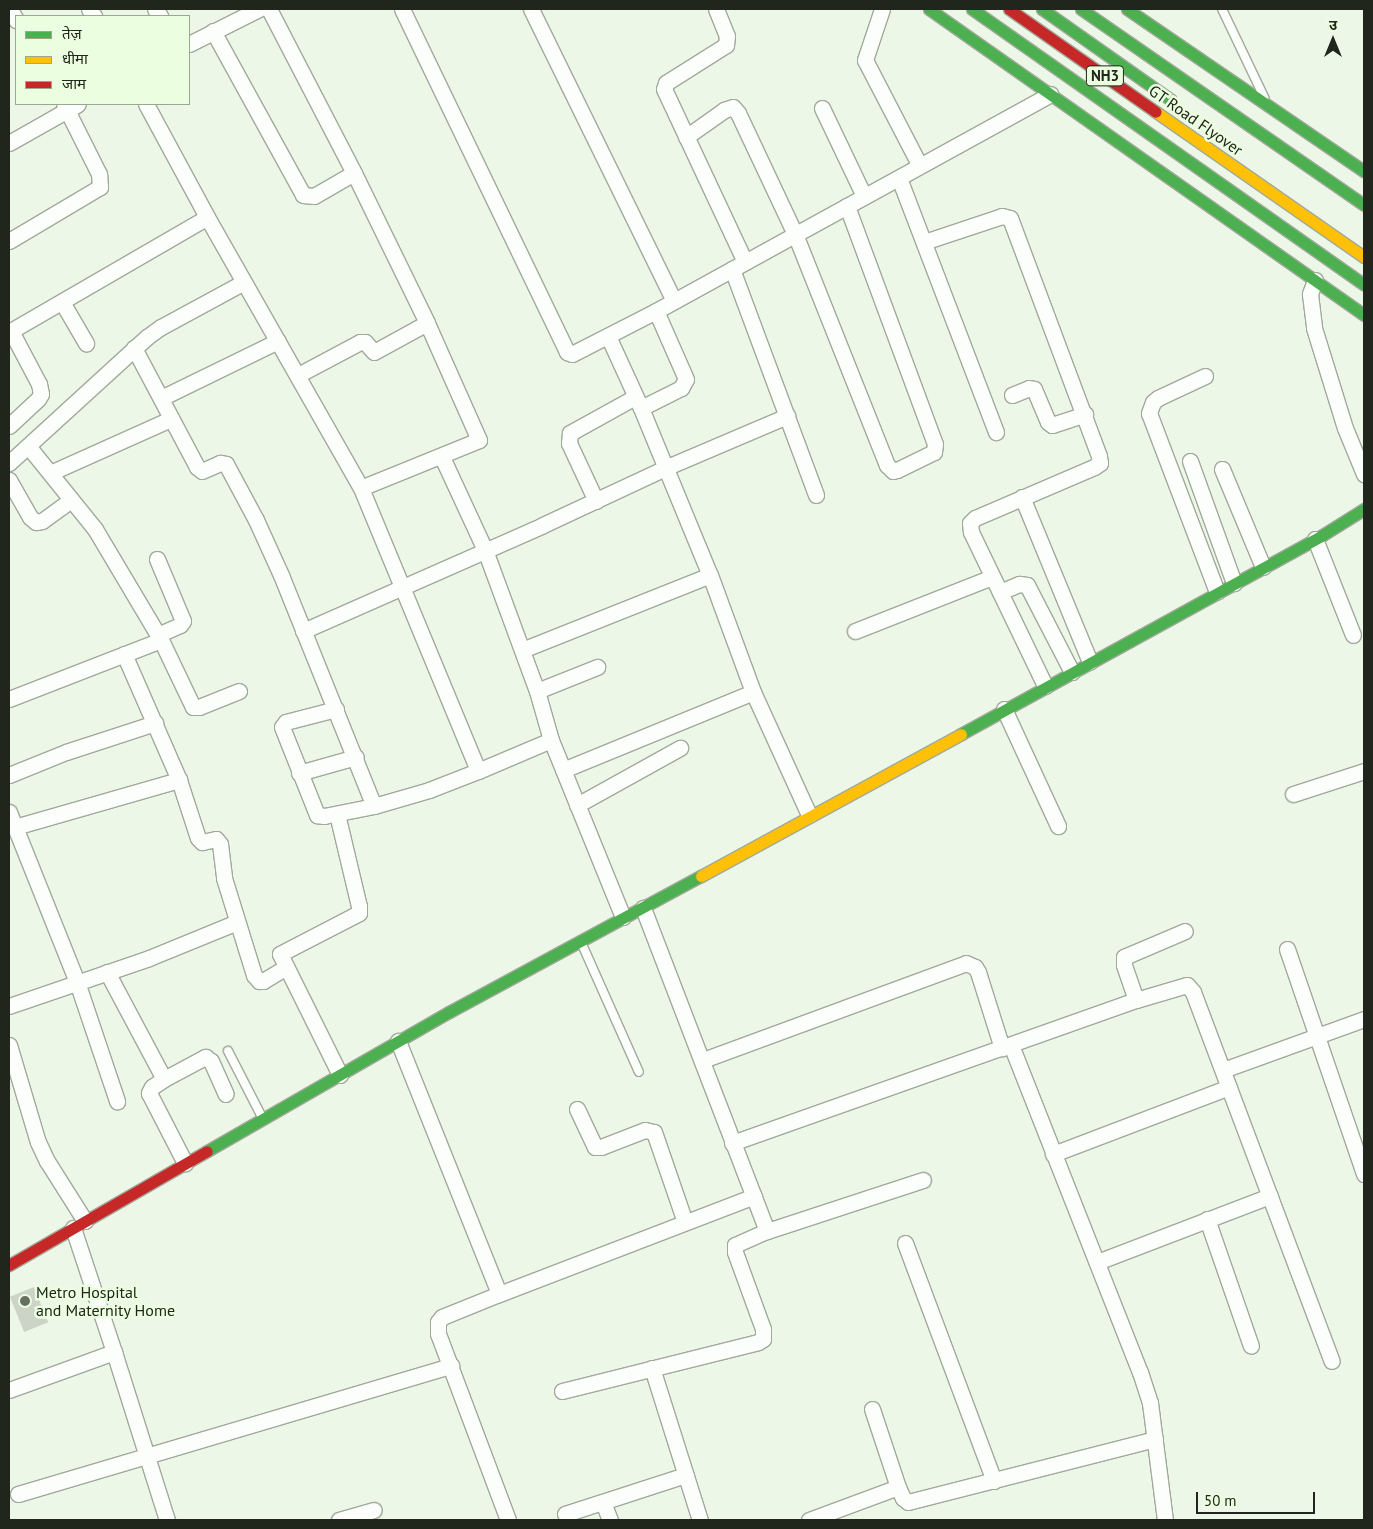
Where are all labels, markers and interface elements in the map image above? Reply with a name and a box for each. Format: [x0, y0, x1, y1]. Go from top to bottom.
legend [15, 15, 190, 105]
north arrow [1308, 15, 1358, 65]
text: उ [1329, 16, 1337, 34]
text: तेज़ [62, 24, 82, 43]
text: धीमा [62, 49, 88, 68]
road number: NH3 [1085, 64, 1125, 88]
text: जाम [62, 74, 86, 93]
street label: GT Road Flyover [1145, 80, 1247, 160]
place label: Metro Hospital and Maternity Home [36, 1282, 176, 1320]
marker: Metro Hospital and Maternity Home [18, 1294, 32, 1308]
scale bar [1198, 1482, 1317, 1514]
text: 50 m [1204, 1491, 1237, 1510]

